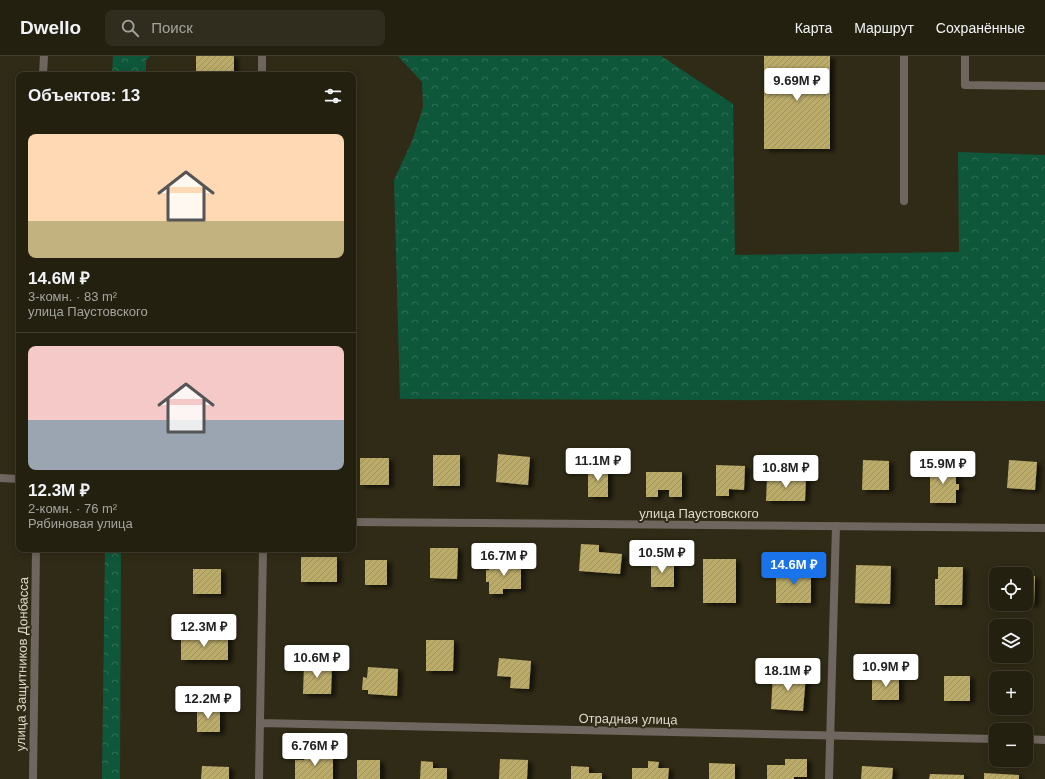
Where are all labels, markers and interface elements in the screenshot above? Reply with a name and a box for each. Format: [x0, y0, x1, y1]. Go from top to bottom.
search box [105, 10, 385, 46]
text: Dwello [20, 17, 81, 38]
icon: search [119, 17, 141, 39]
text: Поиск [151, 19, 193, 36]
text: Карта [795, 20, 832, 36]
text: Маршрут [854, 20, 914, 36]
text: Сохранённые [936, 20, 1025, 36]
pin: 9.69M ₽ [760, 68, 834, 102]
text: 9.69M ₽ [773, 73, 821, 88]
icon: filters [322, 85, 344, 107]
text: Объектов: 13 [28, 86, 140, 105]
icon: home [150, 160, 222, 232]
text: 14.6M ₽ [28, 269, 90, 288]
text: 3-комн. · 83 m² [28, 289, 117, 304]
text: улица Паустовского [28, 304, 148, 319]
icon: home [150, 372, 222, 444]
pin: 11.1M ₽ [561, 448, 635, 482]
pin: 15.9M ₽ [906, 451, 980, 485]
text: 11.1M ₽ [575, 453, 621, 468]
pin: 10.8M ₽ [749, 455, 823, 489]
text: 15.9M ₽ [919, 456, 967, 471]
text: 10.8M ₽ [762, 460, 810, 475]
text: 12.3M ₽ [28, 481, 90, 500]
text: 2-комн. · 76 m² [28, 501, 117, 516]
street label: улица Паустовского [639, 506, 759, 521]
text: Рябиновая улица [28, 516, 133, 531]
pin: 10.5M ₽ [625, 540, 699, 574]
pin: 16.7M ₽ [467, 543, 541, 577]
text: 10.5M ₽ [638, 545, 686, 560]
text: 16.7M ₽ [480, 548, 528, 563]
pin: 14.6M ₽ [757, 552, 831, 586]
text: 14.6M ₽ [770, 557, 818, 572]
map controls [989, 567, 1033, 767]
button: locate [989, 567, 1033, 611]
street label: улица Защитников Донбасса [13, 576, 31, 751]
pin: 12.3M ₽ [167, 614, 241, 648]
text: 12.3M ₽ [180, 619, 228, 634]
button: layers [989, 619, 1033, 663]
pin: 10.6M ₽ [280, 645, 354, 679]
text: 10.6M ₽ [293, 650, 341, 665]
pin: 10.9M ₽ [849, 654, 923, 688]
pin: 18.1M ₽ [751, 658, 825, 692]
text: 10.9M ₽ [862, 659, 910, 674]
text: 18.1M ₽ [764, 663, 812, 678]
button: + [989, 671, 1033, 715]
pin: 12.2M ₽ [171, 686, 245, 720]
text: 12.2M ₽ [184, 691, 232, 706]
street label: Отрадная улица [578, 711, 678, 727]
button: − [989, 723, 1033, 767]
pin: 6.76M ₽ [278, 733, 352, 767]
text: 6.76M ₽ [291, 738, 339, 753]

